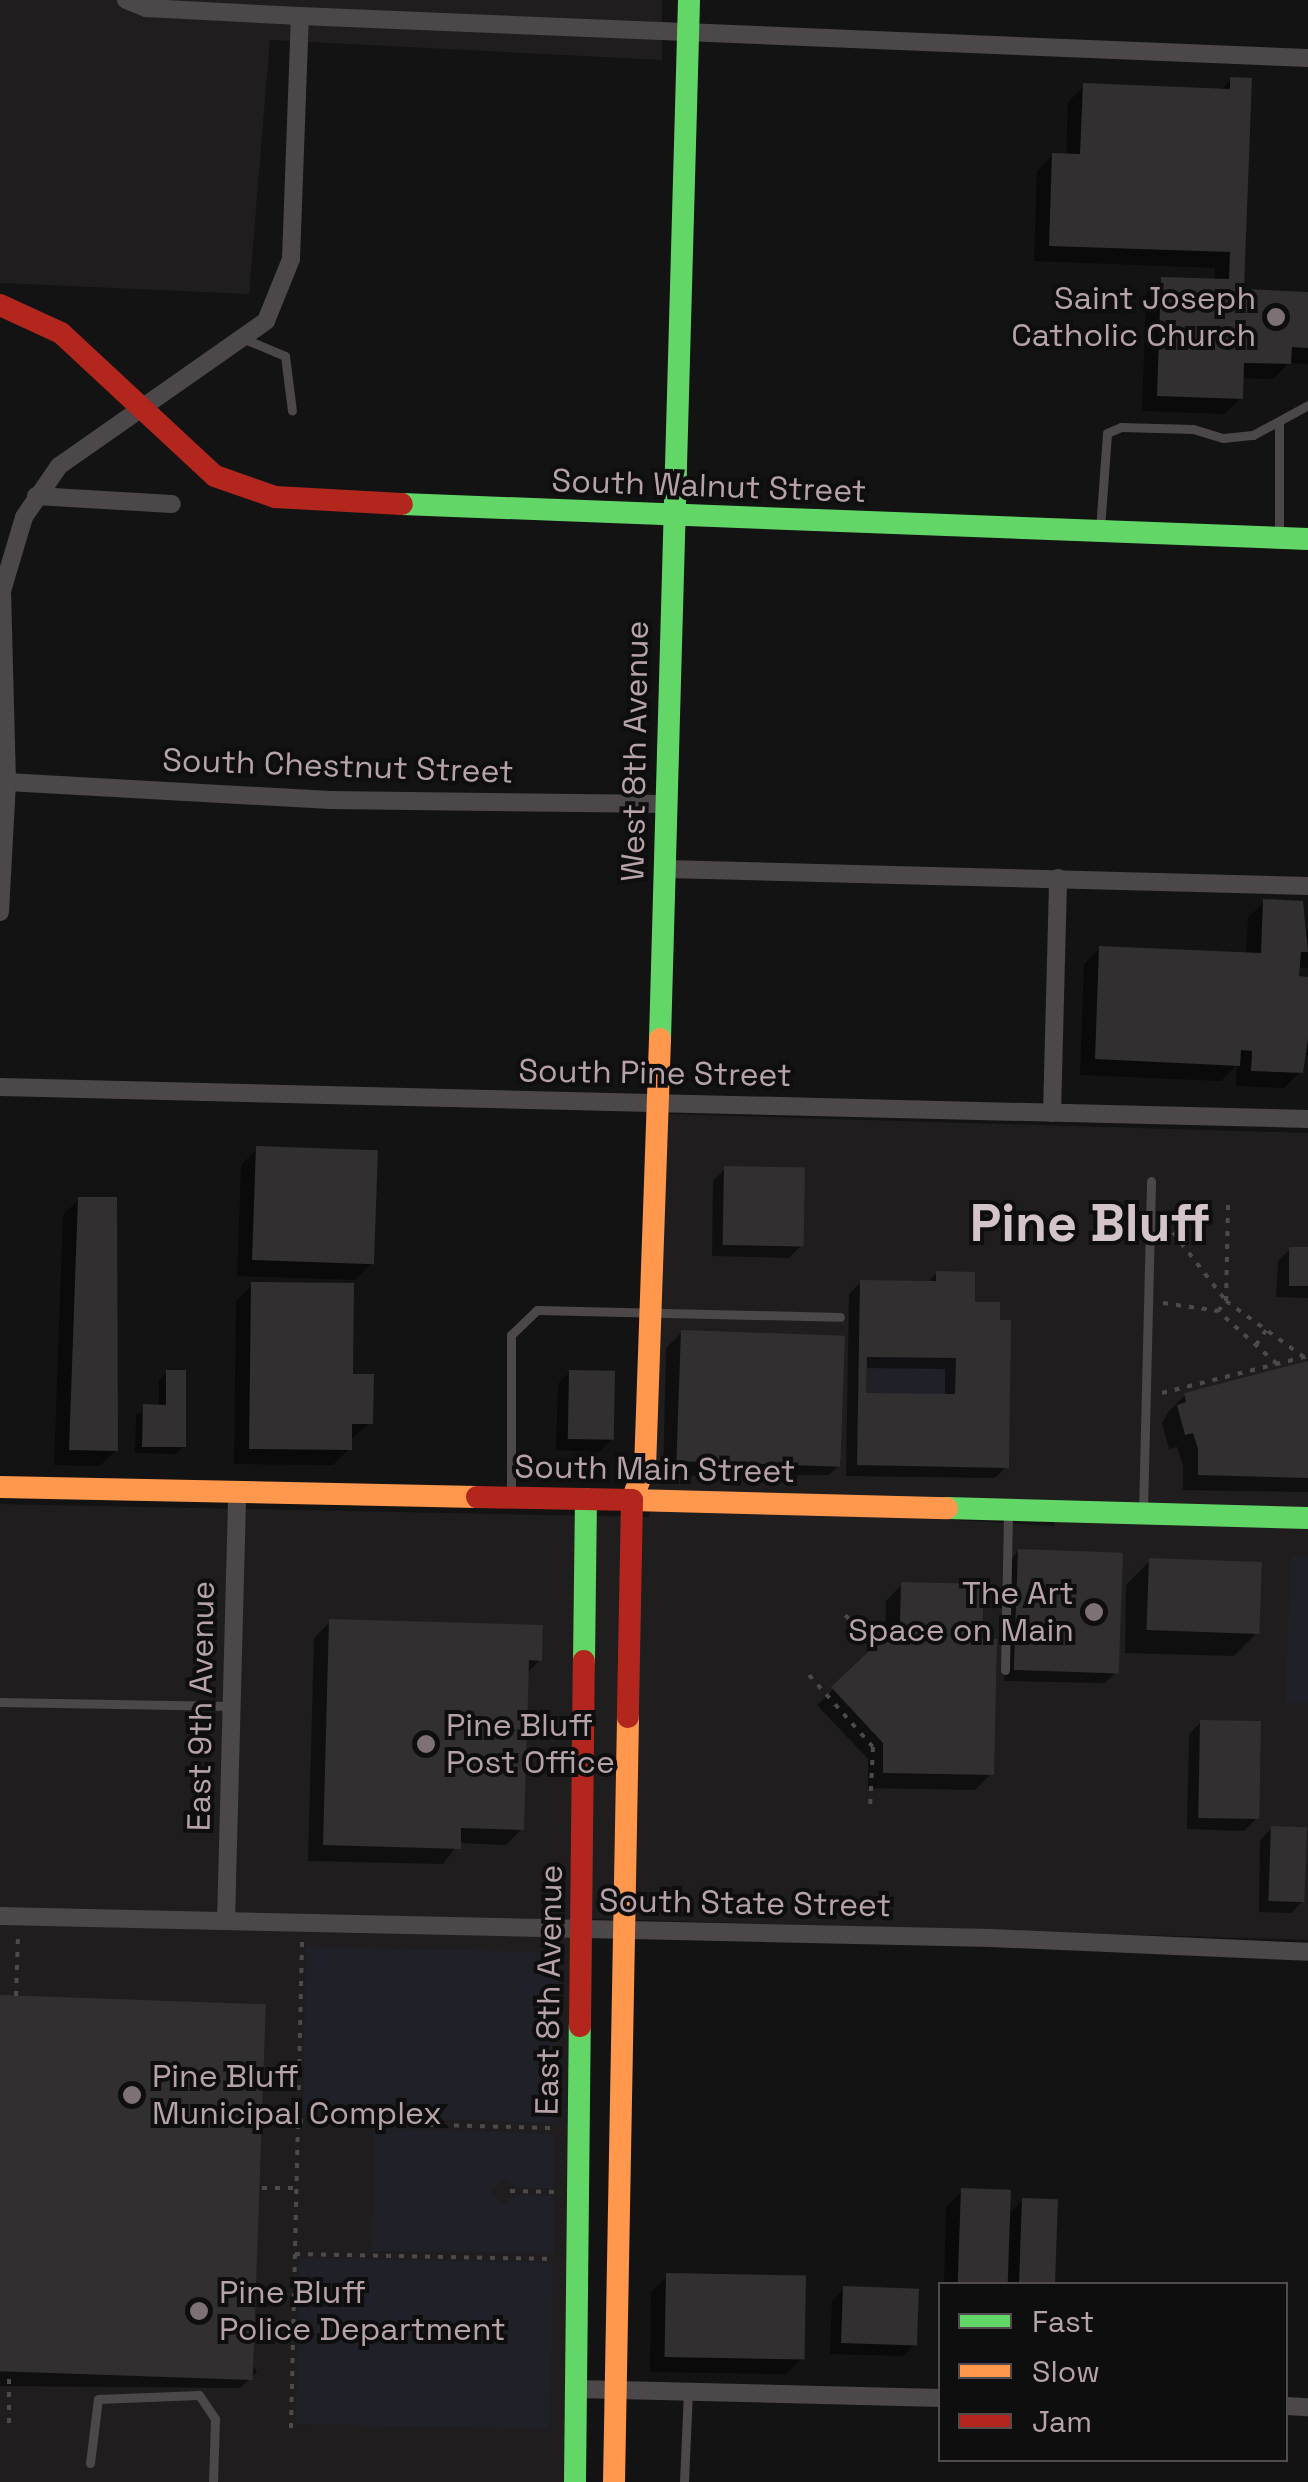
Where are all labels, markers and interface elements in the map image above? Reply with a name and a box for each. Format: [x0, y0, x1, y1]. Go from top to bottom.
place label: Saint Joseph Catholic Church [1011, 280, 1256, 355]
marker: Saint Joseph Catholic Church [1265, 306, 1287, 328]
street label: South Walnut Street [551, 461, 867, 511]
street label: West 8th Avenue [614, 620, 656, 882]
street label: South Chestnut Street [162, 741, 514, 791]
street label: South Pine Street [518, 1051, 792, 1095]
district label: Pine Bluff [970, 1193, 1210, 1255]
street label: South Main Street [514, 1447, 796, 1491]
place label: The Art Space on Main [848, 1575, 1074, 1650]
street label: East 9th Avenue [180, 1580, 222, 1832]
marker: The Art Space on Main [1083, 1601, 1105, 1623]
place label: Pine Bluff Post Office [446, 1707, 615, 1782]
marker: Pine Bluff Post Office [415, 1733, 437, 1755]
street label: East 8th Avenue [528, 1864, 570, 2116]
street label: South State Street [599, 1881, 891, 1925]
place label: Pine Bluff Municipal Complex [152, 2058, 442, 2133]
marker: Pine Bluff Municipal Complex [121, 2084, 143, 2106]
place label: Pine Bluff Police Department [219, 2274, 506, 2349]
legend [938, 2282, 1288, 2462]
marker: Pine Bluff Police Department [188, 2300, 210, 2322]
text: Fast [1032, 2302, 1094, 2341]
text: Slow [1032, 2352, 1100, 2391]
text: Jam [1032, 2402, 1092, 2441]

